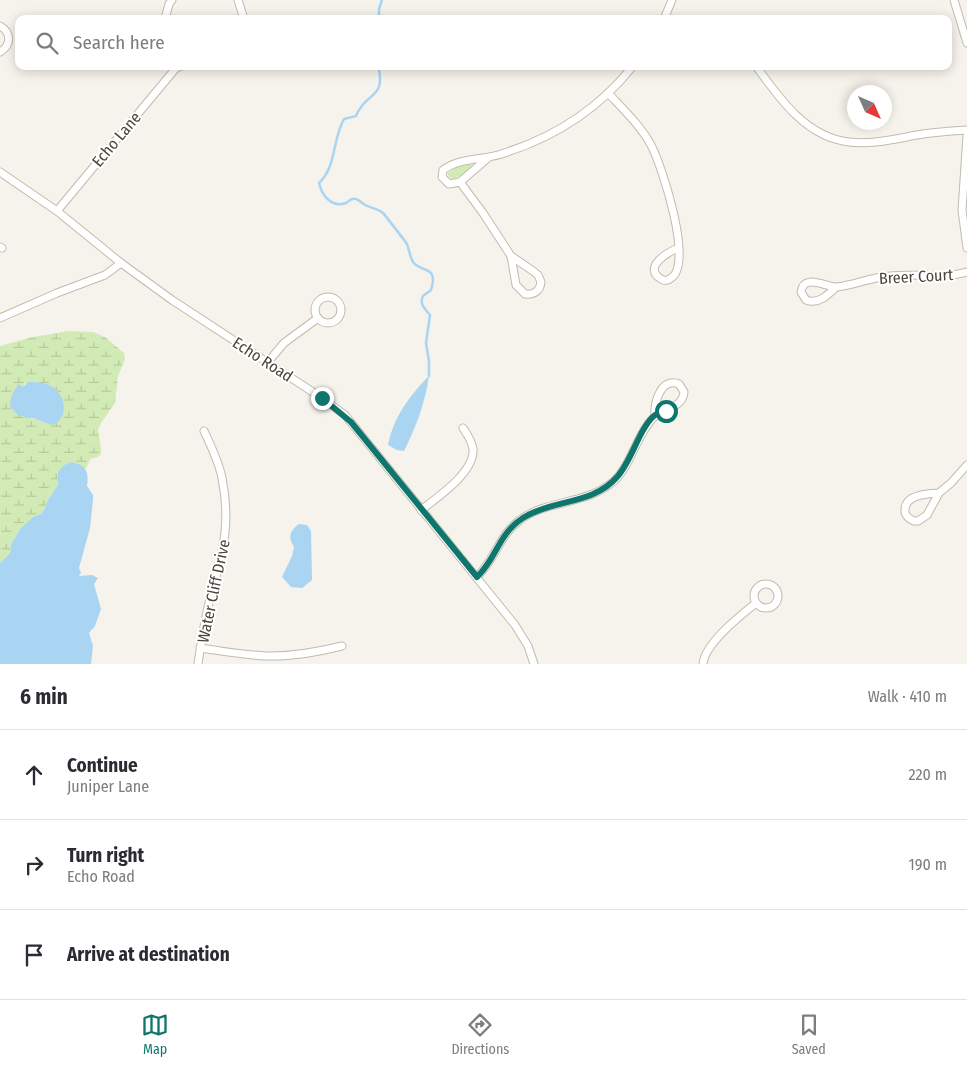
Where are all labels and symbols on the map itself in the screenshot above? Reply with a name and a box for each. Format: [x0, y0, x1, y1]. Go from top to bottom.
north arrow [847, 85, 892, 130]
street label: Echo Lane [88, 108, 145, 171]
street label: Breer Court [878, 265, 954, 288]
street label: Echo Road [229, 333, 296, 386]
route end [311, 387, 334, 410]
route start [655, 400, 678, 423]
street label: Water Cliff Drive [193, 538, 234, 645]

